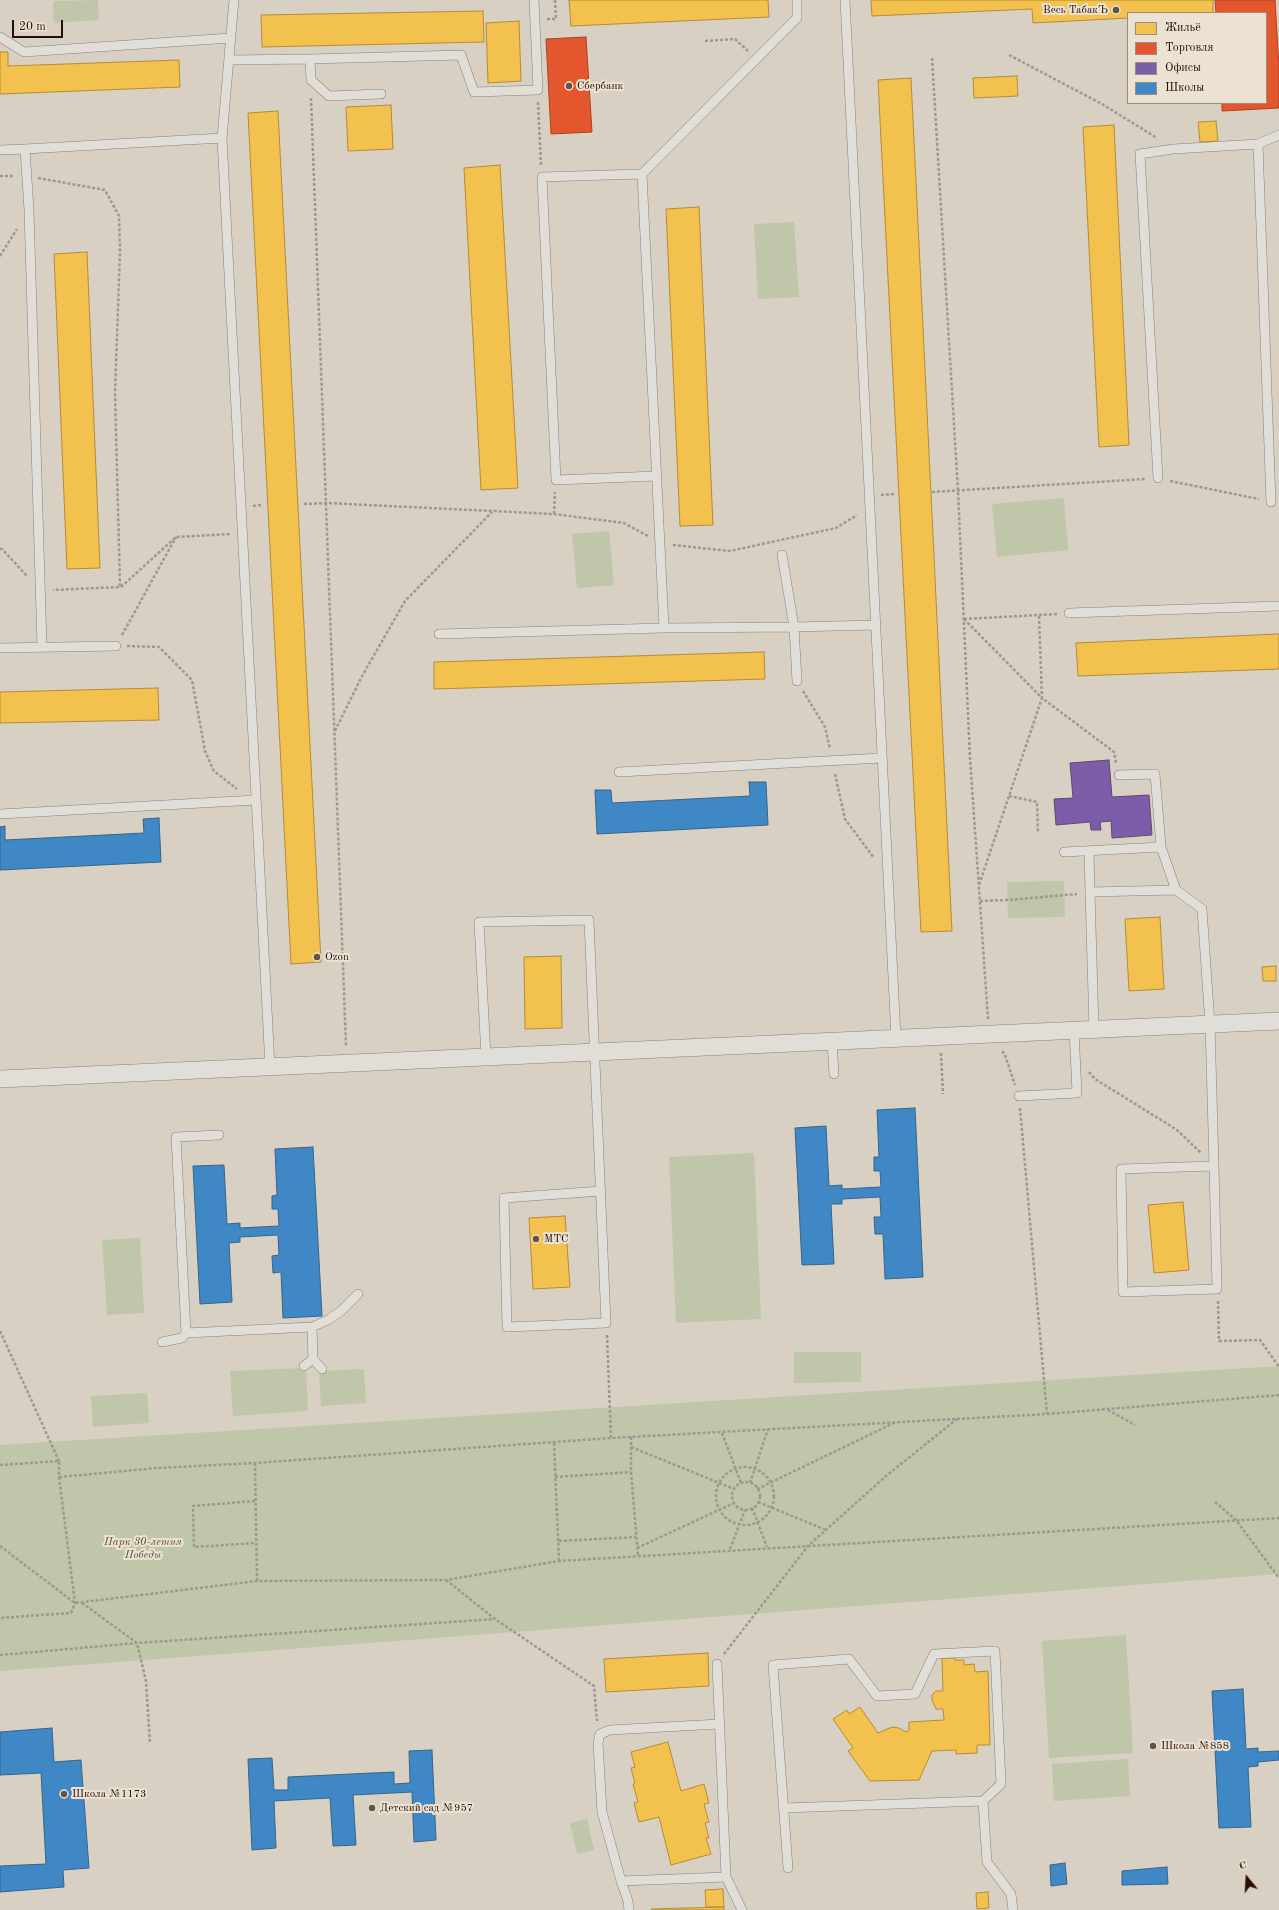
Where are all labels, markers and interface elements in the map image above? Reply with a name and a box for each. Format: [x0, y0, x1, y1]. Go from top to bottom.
place label: Весь ТабакЪ [1043, 3, 1108, 17]
marker: Весь ТабакЪ [1111, 5, 1121, 15]
scale bar [14, 12, 65, 38]
legend [1127, 12, 1267, 104]
text: 20 m [19, 21, 46, 33]
text: Жильё [1165, 22, 1201, 34]
text: Торговля [1165, 42, 1214, 54]
text: Офисы [1165, 62, 1201, 74]
place label: Сбербанк [577, 79, 623, 93]
marker: Сбербанк [564, 81, 574, 91]
text: Школы [1165, 82, 1204, 94]
place label: Ozon [325, 950, 349, 964]
marker: Ozon [312, 952, 322, 962]
place label: МТС [544, 1232, 568, 1246]
marker: МТС [531, 1234, 541, 1244]
park label: Парк 30-летия Победы [104, 1535, 182, 1561]
place label: Школа №858 [1161, 1739, 1229, 1753]
marker: Школа №858 [1148, 1741, 1158, 1751]
place label: Школа №1173 [72, 1787, 146, 1801]
marker: Школа №1173 [59, 1789, 69, 1799]
place label: Детский сад №957 [380, 1801, 473, 1815]
marker: Детский сад №957 [367, 1803, 377, 1813]
north arrow [1227, 1858, 1267, 1898]
text: С [1238, 1860, 1248, 1872]

